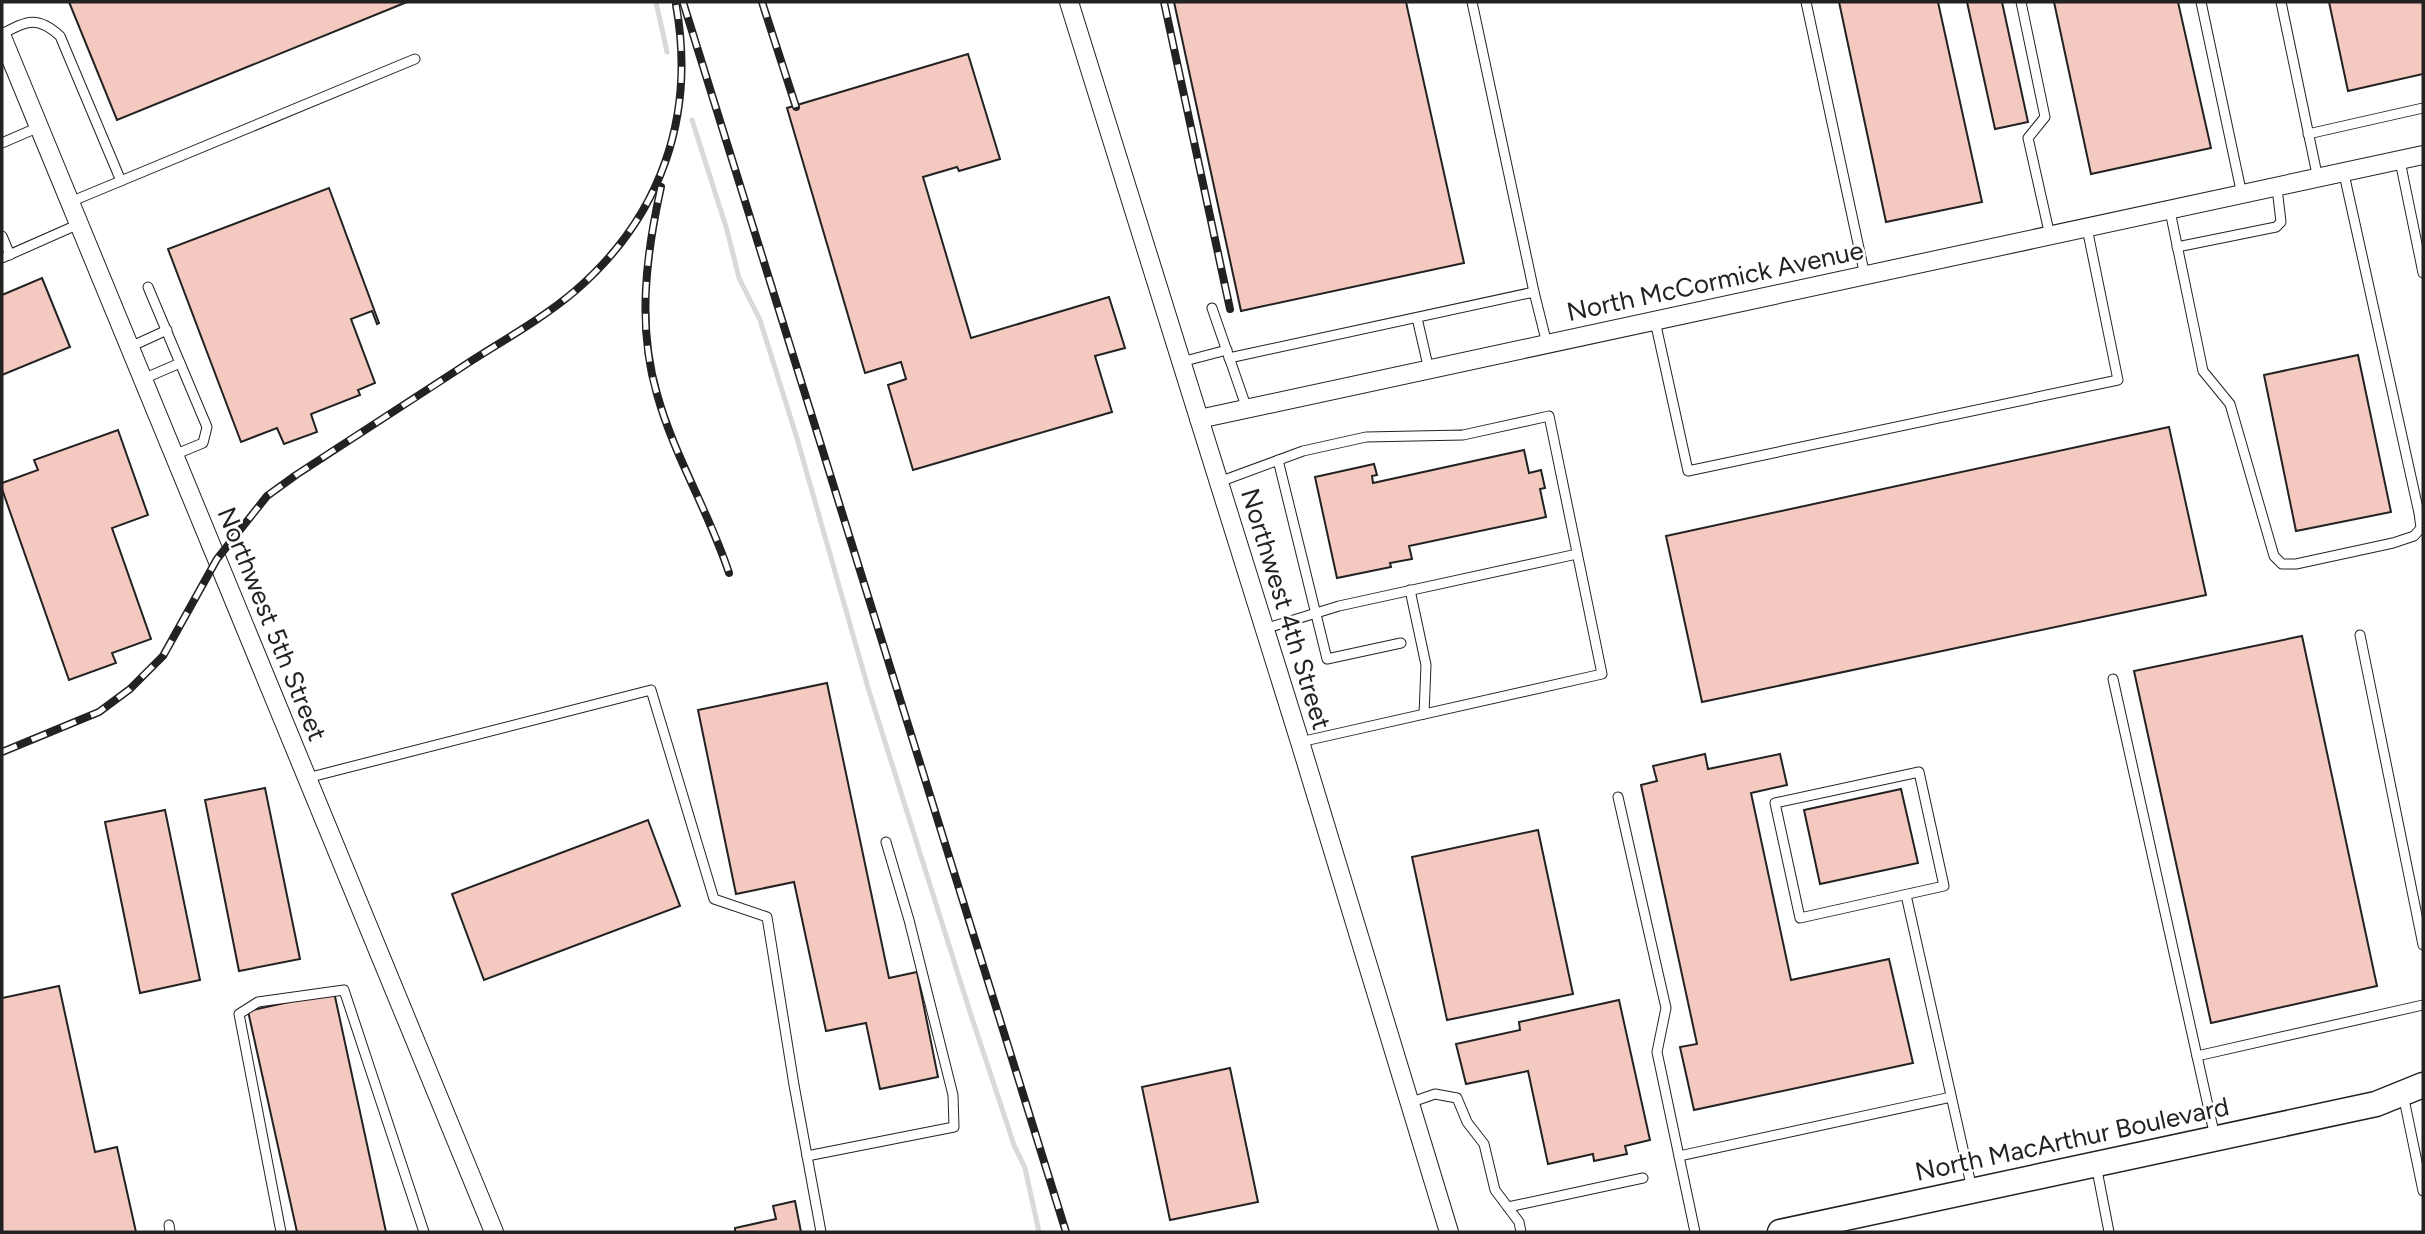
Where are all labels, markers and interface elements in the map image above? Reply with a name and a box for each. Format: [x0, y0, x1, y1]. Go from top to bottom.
street label: North McCormick Avenue [1564, 234, 1866, 328]
street label: Northwest 4th Street [1234, 485, 1338, 734]
street label: Northwest 5th Street [210, 502, 334, 746]
street label: North MacArthur Boulevard [1912, 1090, 2232, 1188]

